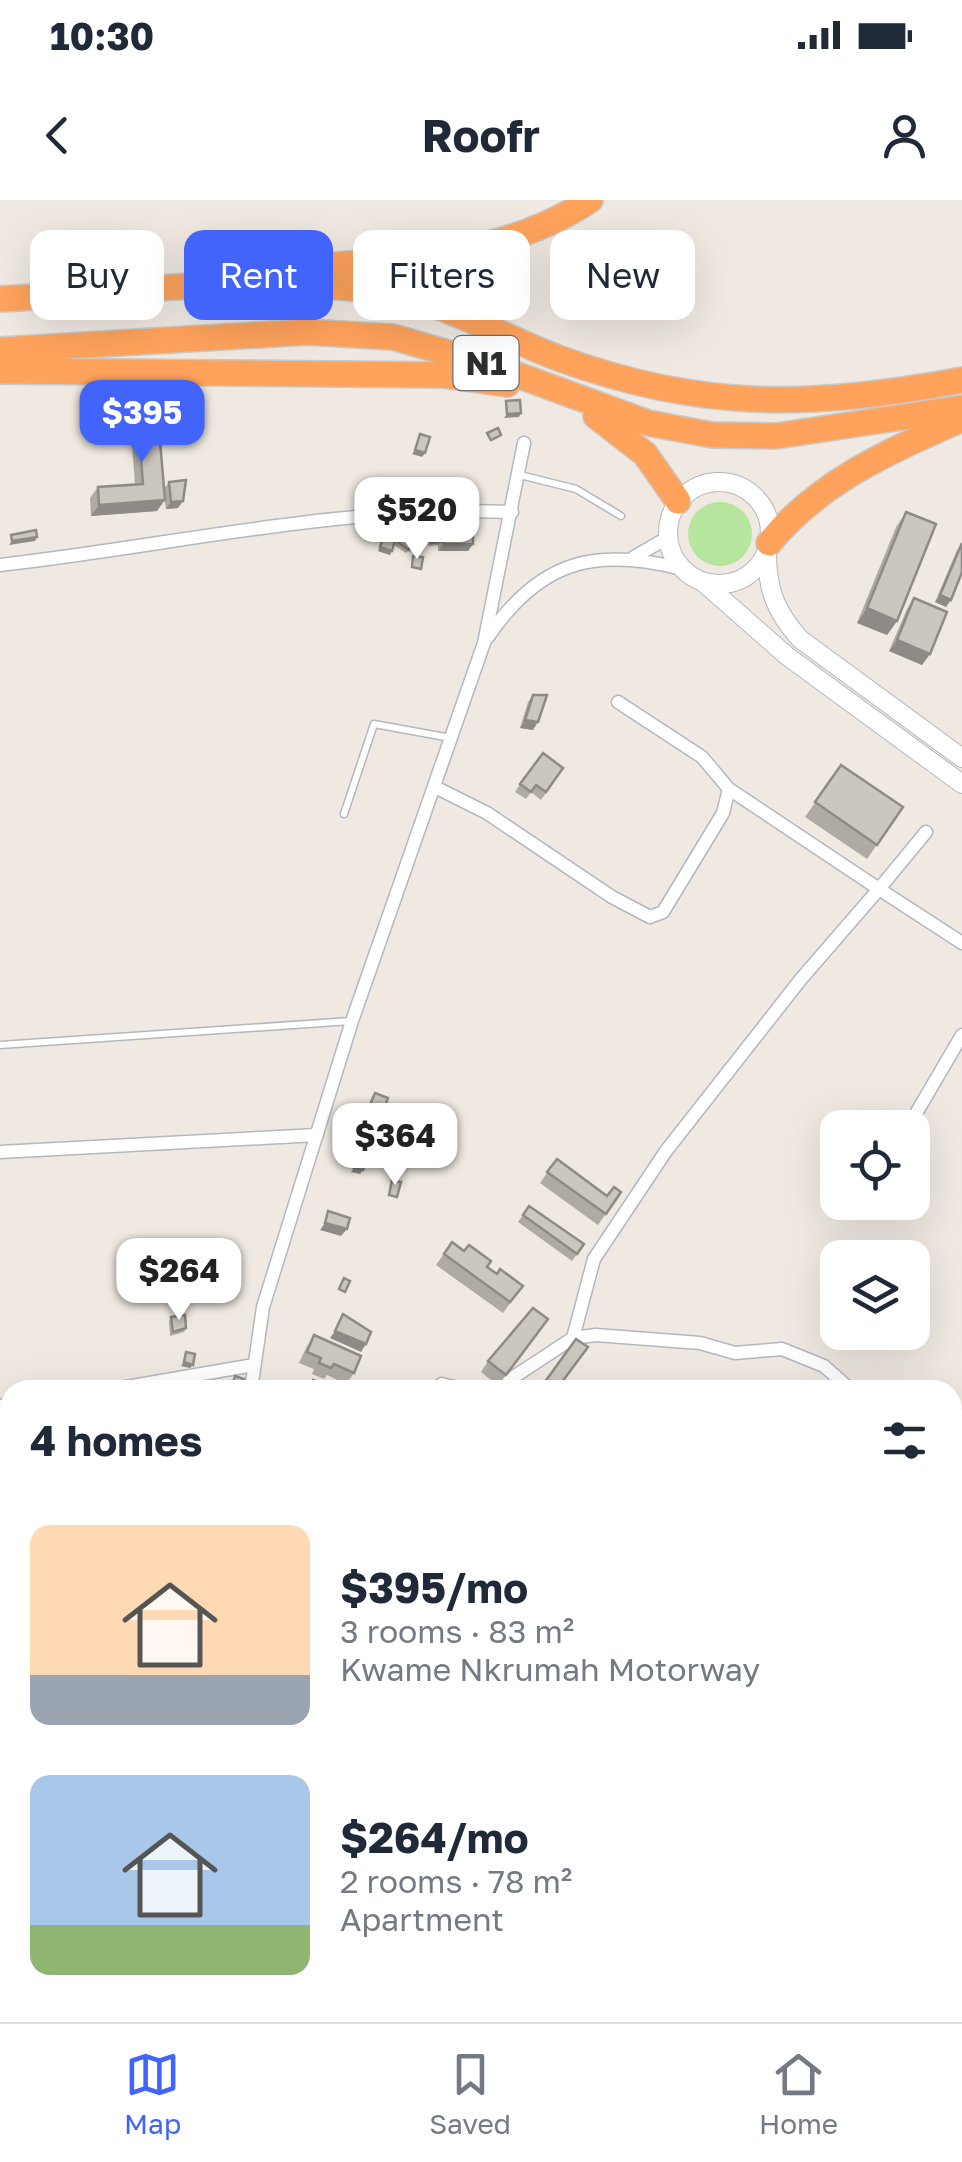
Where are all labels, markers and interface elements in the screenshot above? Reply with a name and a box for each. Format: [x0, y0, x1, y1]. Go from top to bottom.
text: 10:30 [50, 13, 154, 58]
icon: back [30, 108, 85, 163]
text: Roofr [422, 108, 540, 162]
icon: person [877, 108, 932, 163]
chip: Buy [30, 230, 164, 320]
chip: Rent [184, 230, 333, 320]
chip: Filters [353, 230, 530, 320]
chip: New [550, 230, 695, 320]
road number: N1 [454, 336, 518, 390]
pin: $395 [83, 380, 201, 465]
text: $395 [102, 393, 182, 431]
pin: $520 [358, 477, 476, 562]
text: $520 [376, 490, 458, 528]
pin: $364 [336, 1103, 454, 1188]
map controls [820, 1110, 930, 1350]
button: locate [820, 1110, 930, 1220]
text: $364 [354, 1116, 436, 1154]
pin: $264 [120, 1238, 238, 1323]
button: layers [820, 1240, 930, 1350]
text: $264 [138, 1251, 220, 1289]
icon: filters [877, 1413, 932, 1468]
text: 4 homes [30, 1415, 202, 1465]
text: $395/mo [340, 1562, 528, 1612]
icon: home [110, 1565, 230, 1685]
text: 3 rooms · 83 m² [340, 1612, 574, 1650]
text: Kwame Nkrumah Motorway [340, 1650, 760, 1688]
text: $264/mo [340, 1812, 529, 1862]
icon: home [110, 1815, 230, 1935]
text: 2 rooms · 78 m² [340, 1862, 572, 1900]
text: Apartment [340, 1900, 504, 1938]
tab: Map [124, 2047, 181, 2140]
tab: Saved [429, 2047, 511, 2140]
tab: Home [759, 2047, 838, 2140]

